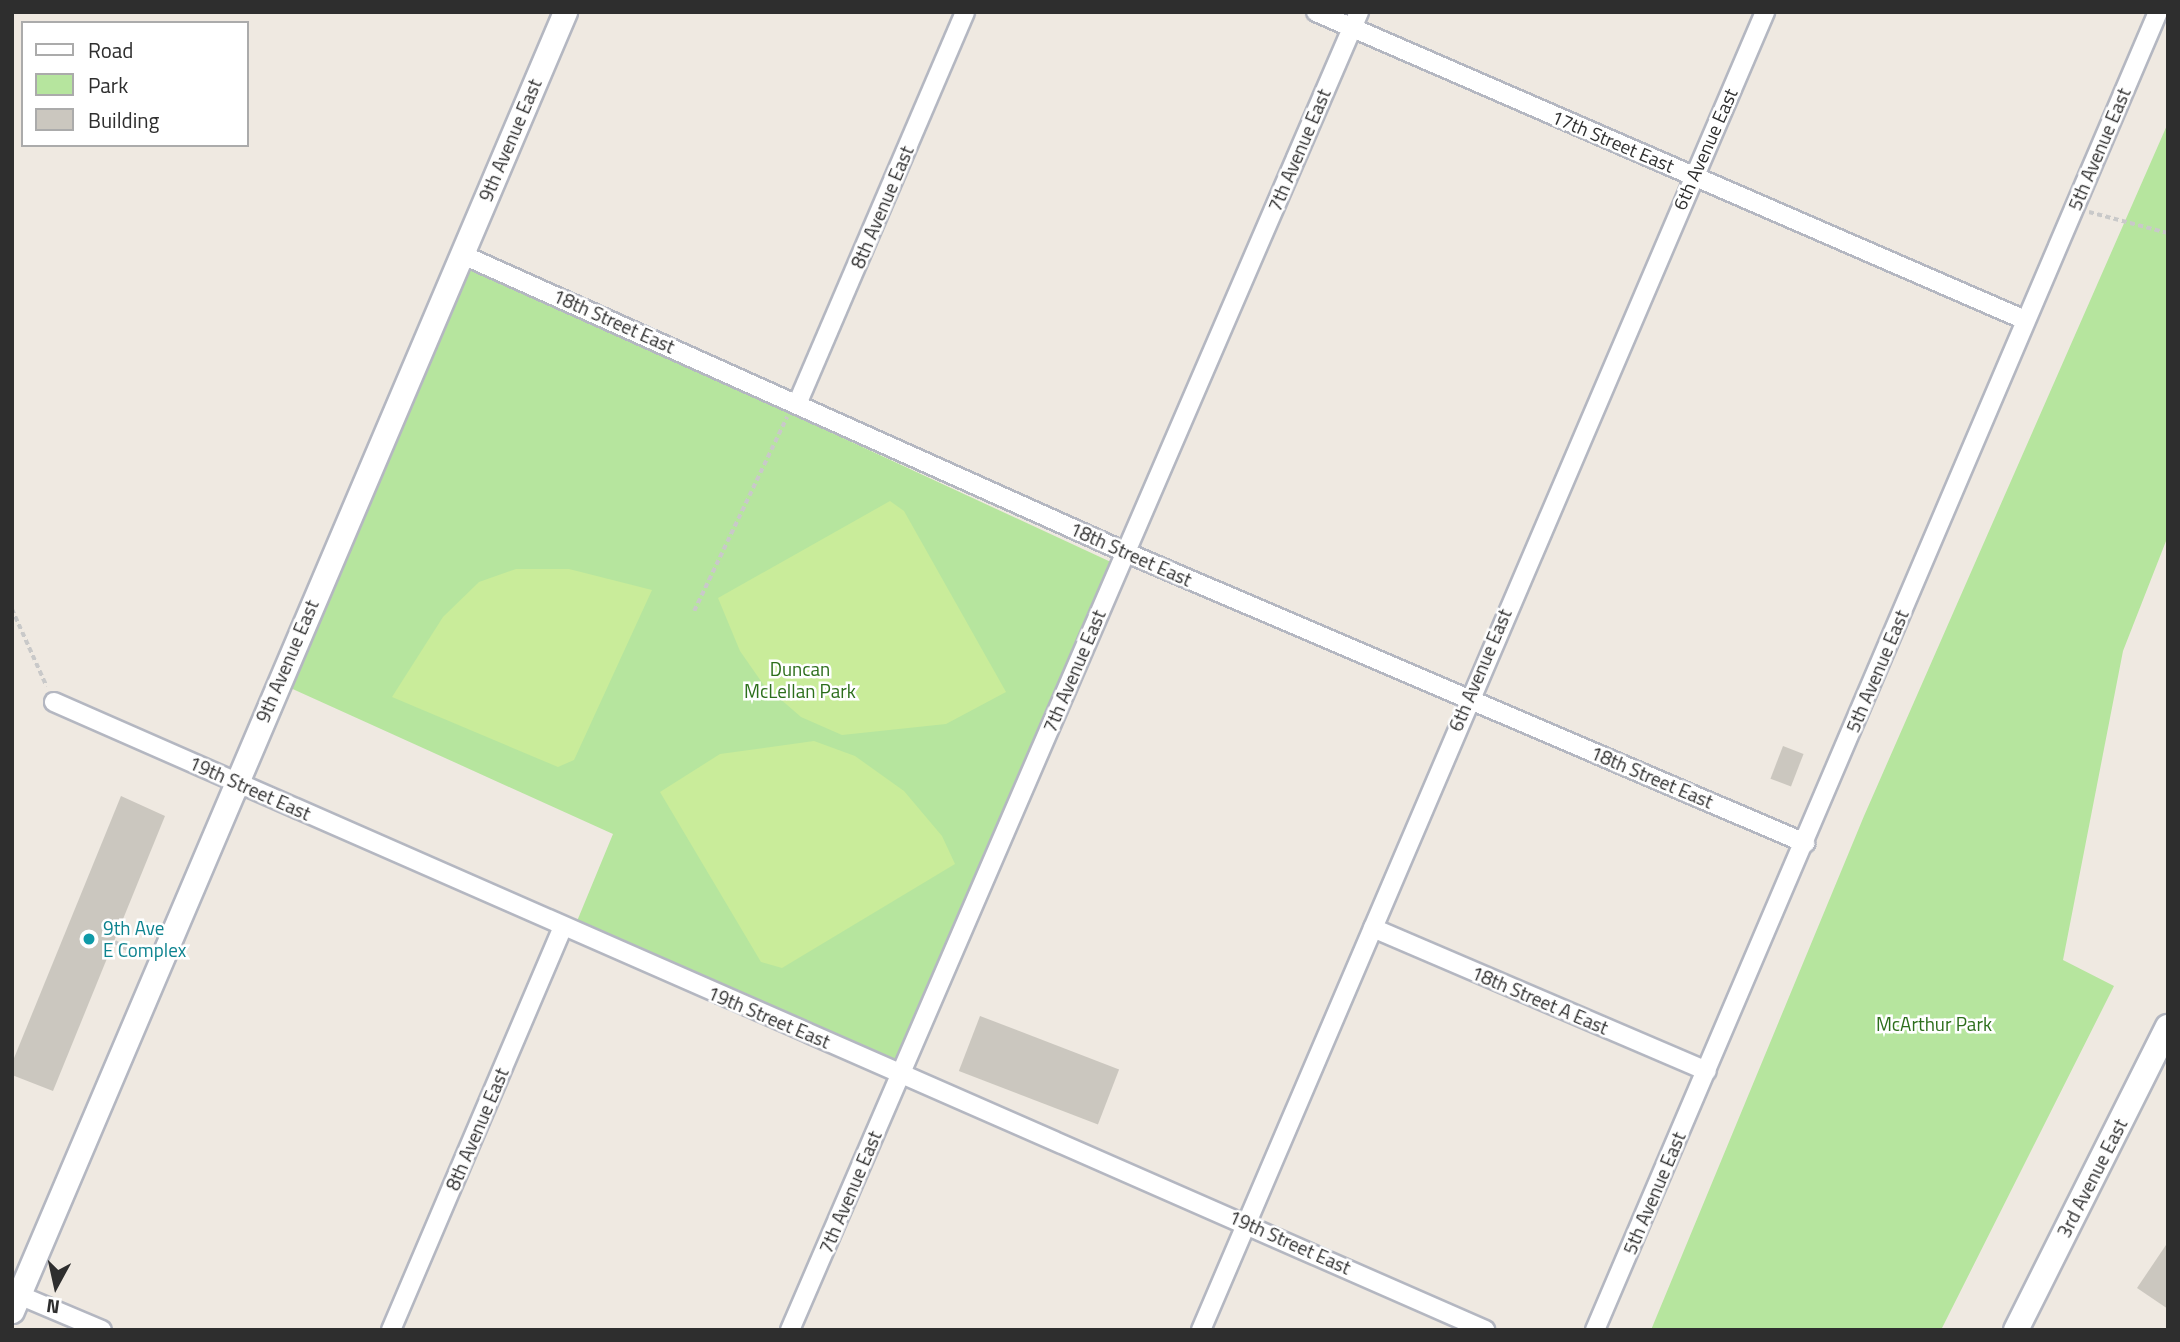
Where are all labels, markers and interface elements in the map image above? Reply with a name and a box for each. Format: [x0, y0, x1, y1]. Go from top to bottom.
legend [21, 21, 248, 147]
text: Road [88, 34, 133, 66]
text: Park [88, 69, 128, 101]
street label: 9th Avenue East [474, 75, 546, 205]
street label: 5th Avenue East [2063, 84, 2135, 214]
street label: 7th Avenue East [1263, 85, 1335, 215]
street label: 6th Avenue East [1668, 85, 1742, 213]
text: Building [88, 104, 159, 136]
street label: 17th Street East [1548, 105, 1678, 177]
street label: 8th Avenue East [846, 142, 918, 272]
street label: 18th Street East [550, 284, 678, 358]
street label: 18th Street East [1067, 517, 1195, 591]
street label: 9th Avenue East [251, 596, 323, 726]
street label: 6th Avenue East [1444, 605, 1516, 735]
street label: 7th Avenue East [1038, 606, 1110, 736]
street label: 5th Avenue East [1841, 606, 1913, 736]
park label: Duncan McLellan Park [744, 658, 856, 702]
street label: 18th Street East [1587, 741, 1717, 813]
street label: 19th Street East [186, 751, 314, 825]
place label: 9th Ave E Complex [103, 917, 186, 961]
marker: 9th Ave E Complex [81, 931, 97, 947]
street label: 18th Street A East [1468, 961, 1612, 1039]
street label: 19th Street East [704, 981, 834, 1053]
park label: McArthur Park [1876, 1013, 1992, 1035]
street label: 8th Avenue East [441, 1064, 513, 1194]
street label: 3rd Avenue East [2052, 1115, 2132, 1241]
street label: 7th Avenue East [814, 1127, 886, 1257]
street label: 5th Avenue East [1618, 1128, 1690, 1258]
street label: 19th Street East [1226, 1205, 1354, 1279]
north arrow [21, 1251, 91, 1321]
text: N [44, 1292, 62, 1323]

